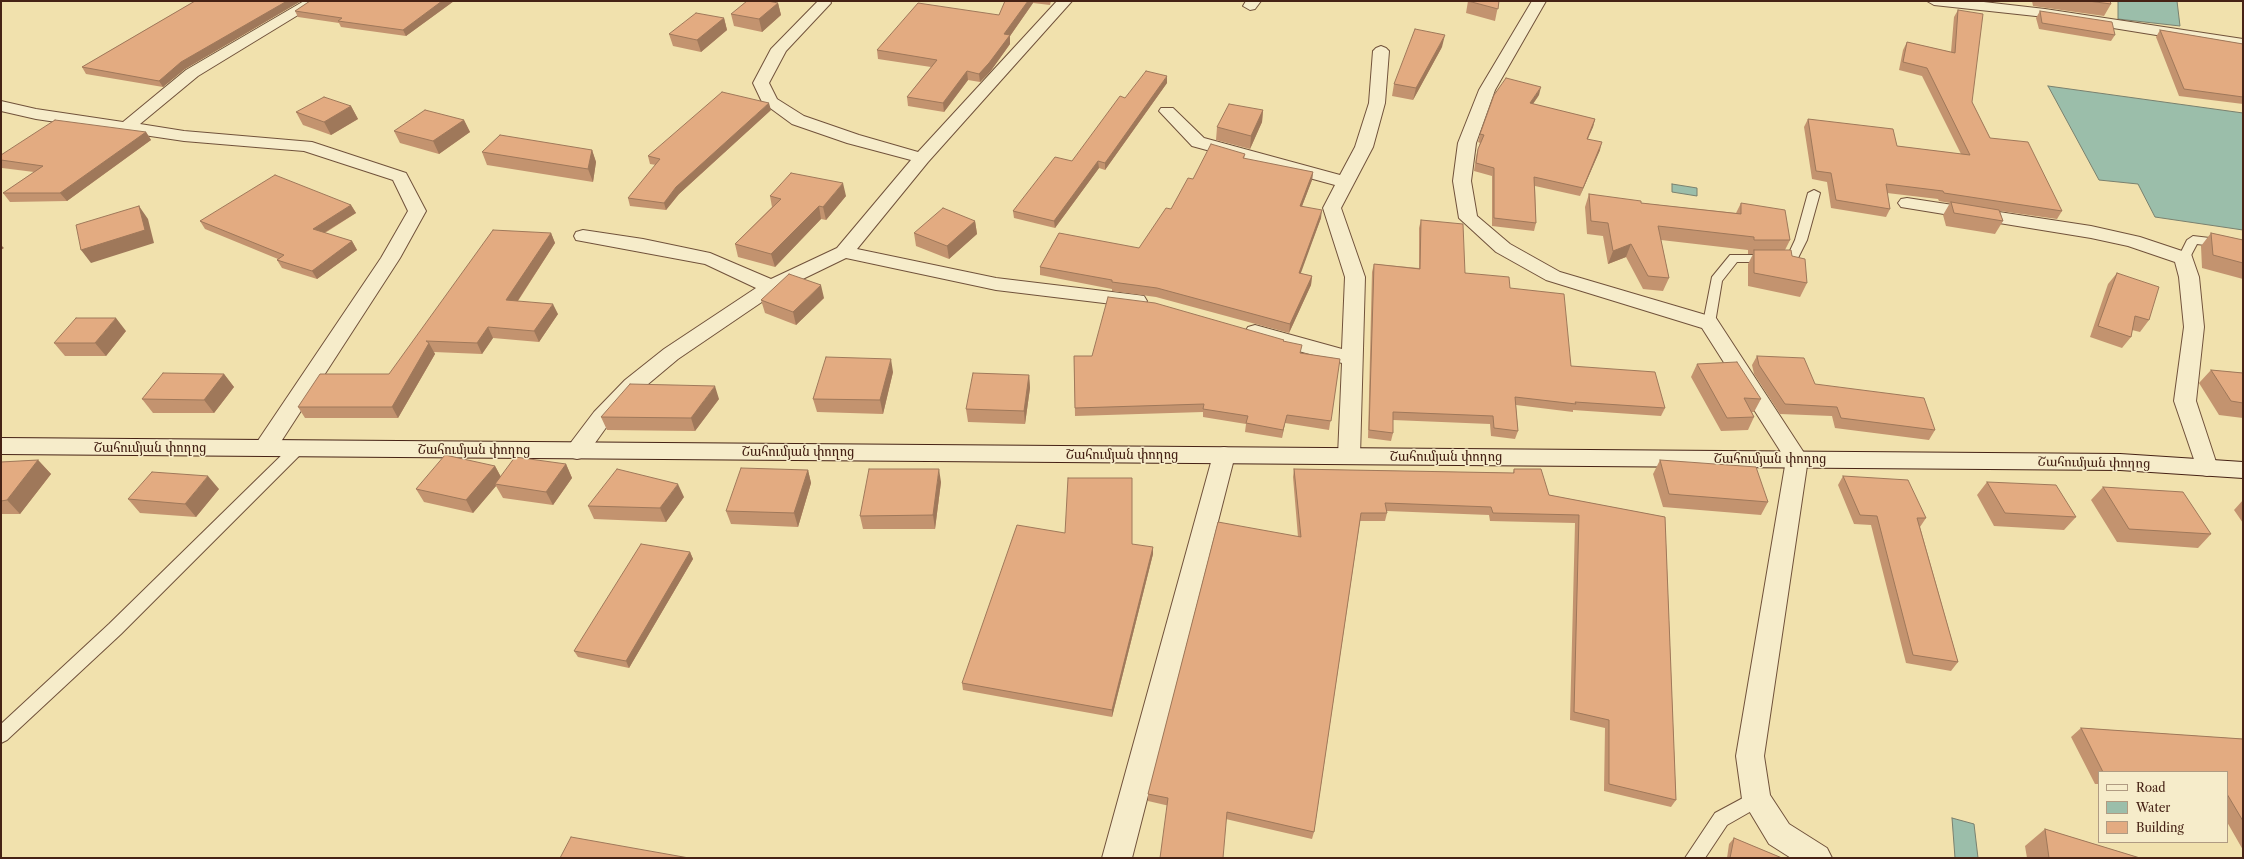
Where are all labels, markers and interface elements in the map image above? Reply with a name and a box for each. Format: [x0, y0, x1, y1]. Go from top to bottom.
street label: Շահումյան փողոց [94, 440, 206, 456]
street label: Շահումյան փողոց [418, 442, 530, 458]
street label: Շահումյան փողոց [742, 444, 854, 460]
street label: Շահումյան փողոց [1066, 447, 1178, 463]
street label: Շահումյան փողոց [1390, 449, 1502, 465]
street label: Շահումյան փողոց [1714, 451, 1826, 467]
street label: Շահումյան փողոց [2038, 454, 2150, 472]
legend [2098, 771, 2228, 843]
text: Road [2136, 780, 2166, 795]
text: Water [2136, 800, 2170, 815]
text: Building [2136, 820, 2184, 835]

